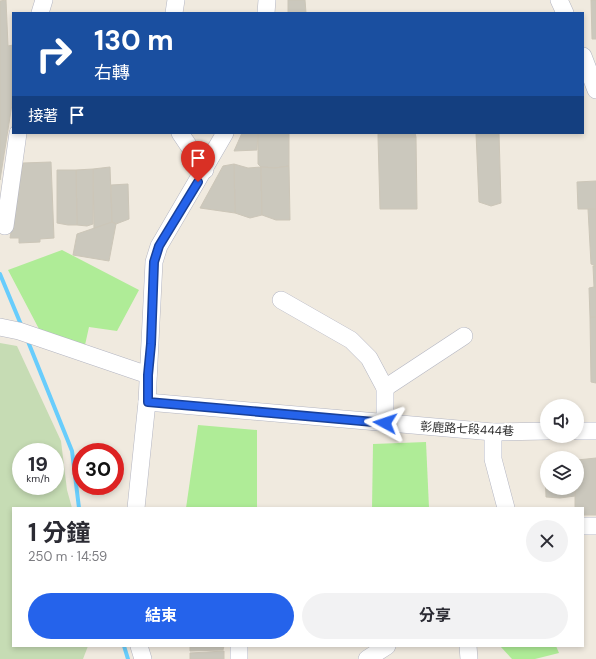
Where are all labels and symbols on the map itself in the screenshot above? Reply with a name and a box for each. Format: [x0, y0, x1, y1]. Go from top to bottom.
pin [181, 141, 215, 182]
position arrow [364, 402, 406, 444]
street label: 彰鹿路七段444巷 [420, 419, 514, 439]
speed limit sign: 30 [72, 443, 124, 495]

